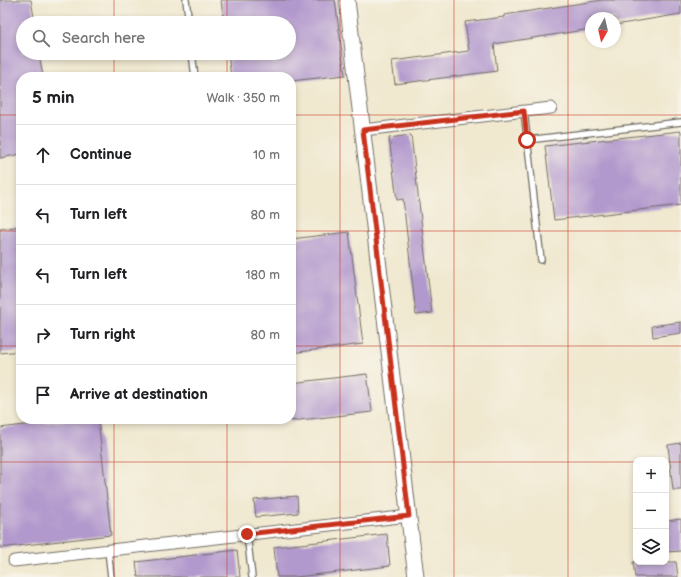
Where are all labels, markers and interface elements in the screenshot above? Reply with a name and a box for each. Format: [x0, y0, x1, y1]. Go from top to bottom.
north arrow [585, 12, 621, 48]
search box [16, 16, 296, 60]
icon: search [30, 27, 52, 49]
text: Search here [62, 29, 145, 48]
text: 5 min [32, 88, 75, 108]
text: Walk · 350 m [206, 90, 280, 106]
route start [518, 131, 536, 149]
icon: ahead [32, 144, 54, 166]
text: Continue [70, 145, 132, 164]
text: 10 m [253, 147, 280, 163]
icon: left [32, 204, 54, 226]
text: Turn left [70, 205, 127, 224]
text: 80 m [251, 207, 280, 223]
icon: left [32, 264, 54, 286]
text: Turn left [70, 265, 127, 284]
text: 180 m [245, 267, 280, 283]
icon: right [32, 324, 54, 346]
text: Turn right [70, 325, 135, 344]
text: 80 m [251, 327, 280, 343]
icon: arrive [32, 384, 54, 406]
text: Arrive at destination [70, 385, 208, 404]
map controls [633, 457, 669, 565]
button: + [633, 457, 669, 493]
button: − [633, 493, 669, 529]
route end [238, 525, 256, 543]
button: layers [633, 529, 669, 565]

